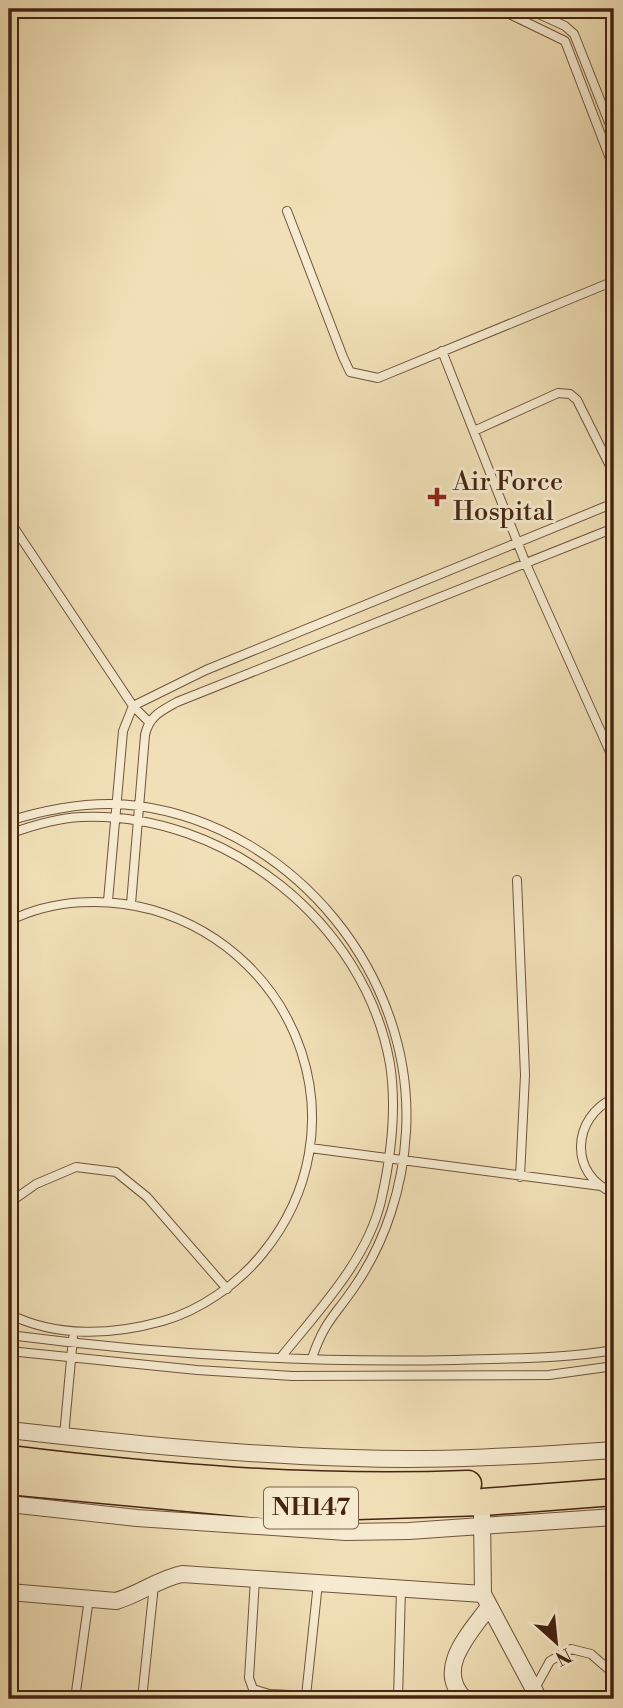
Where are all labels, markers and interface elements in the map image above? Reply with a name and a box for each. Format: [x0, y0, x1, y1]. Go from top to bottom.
place label: Air Force Hospital [452, 466, 563, 528]
marker: Air Force Hospital [427, 487, 447, 507]
road number: NH147 [264, 1488, 358, 1528]
north arrow [522, 1606, 592, 1676]
text: N [551, 1642, 575, 1670]

